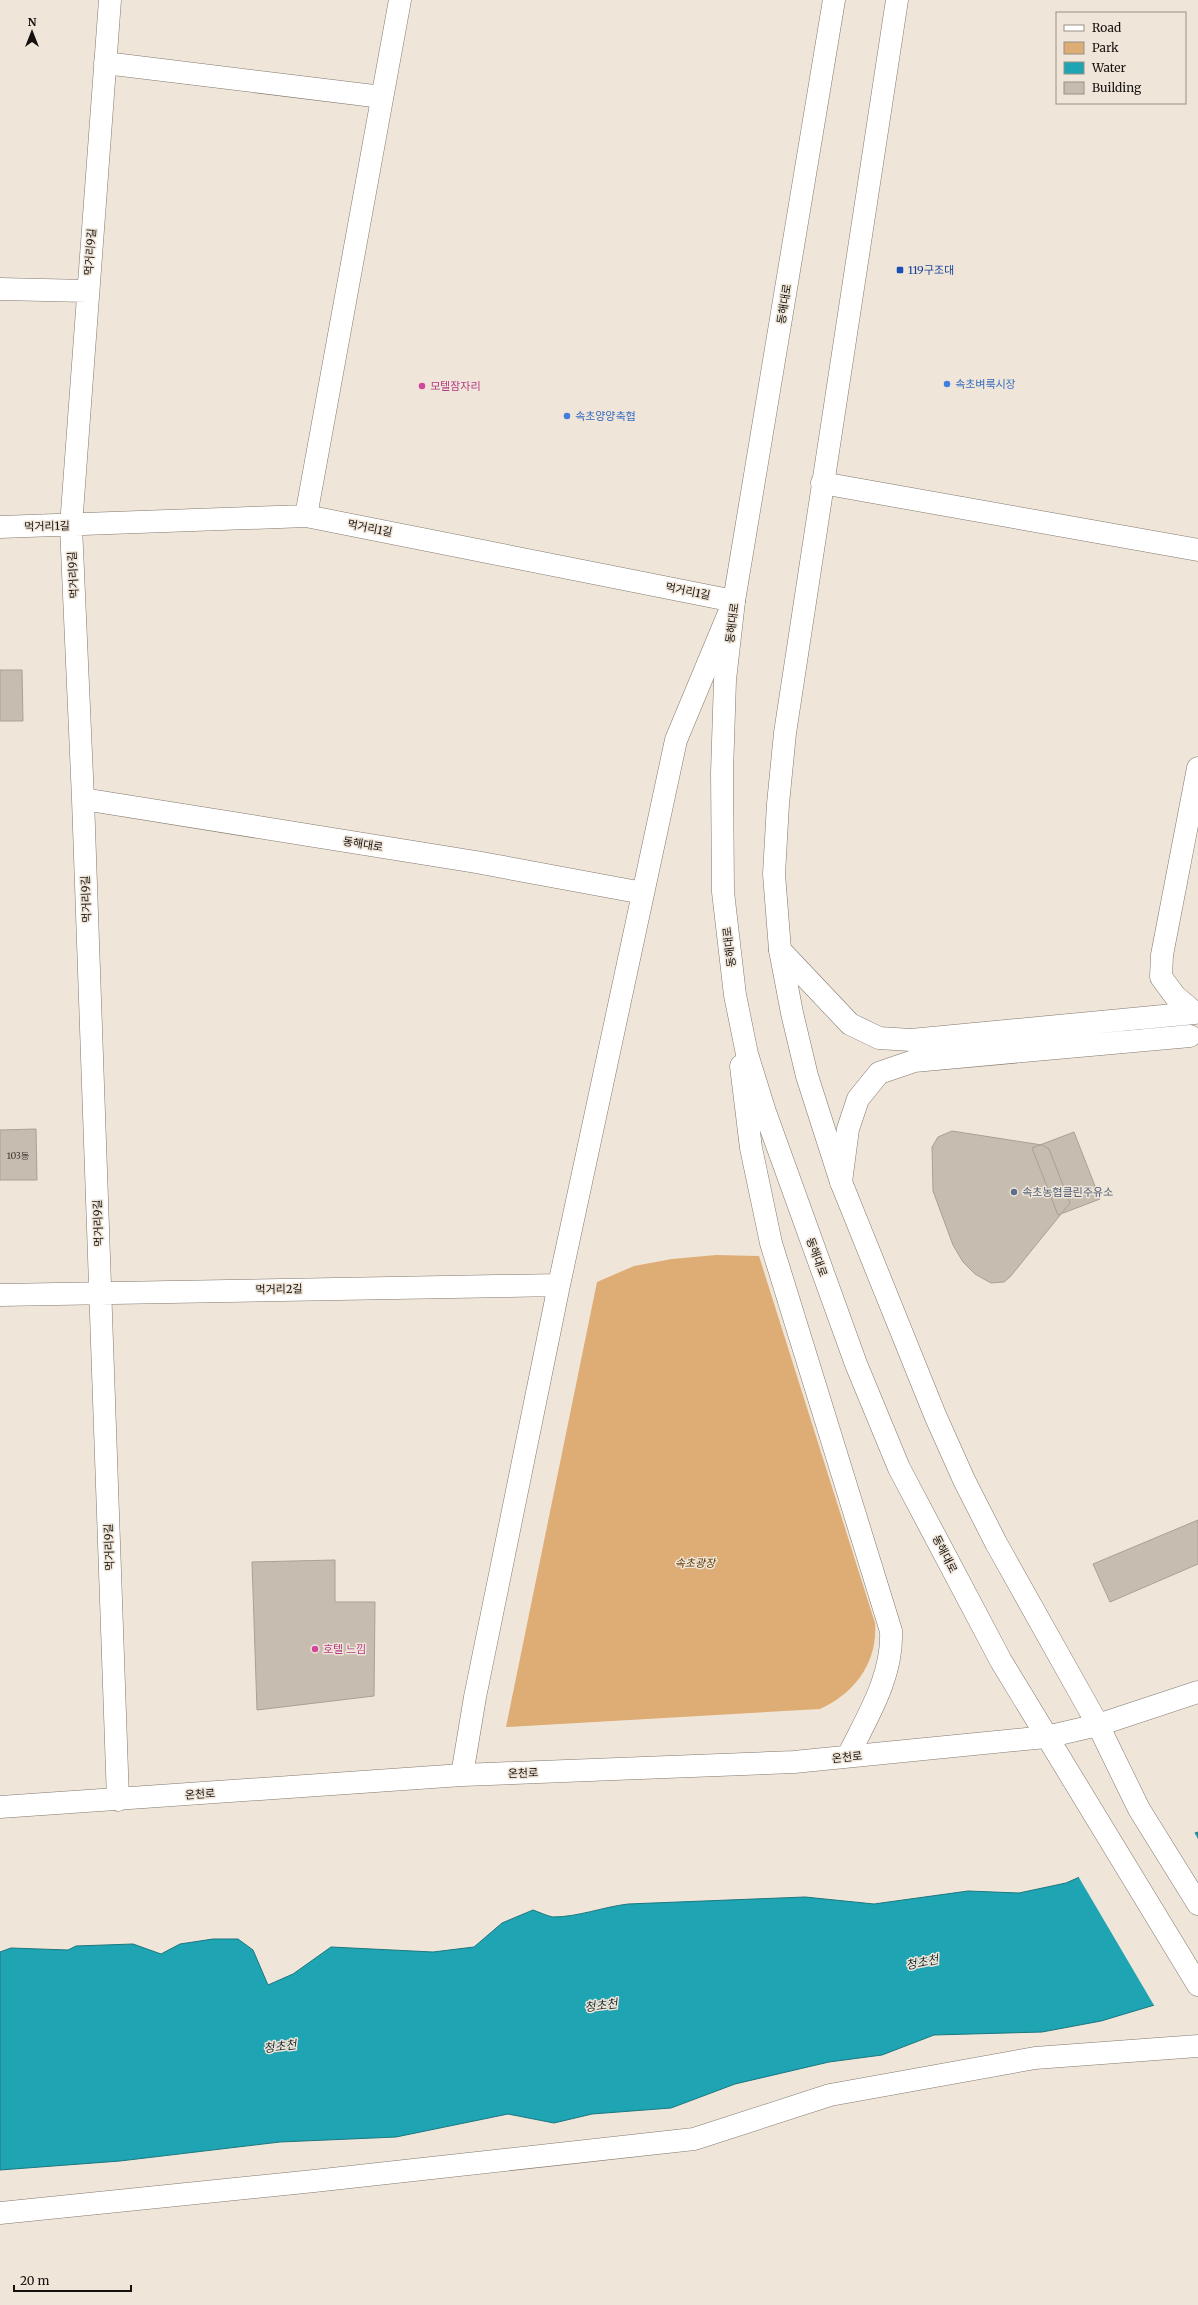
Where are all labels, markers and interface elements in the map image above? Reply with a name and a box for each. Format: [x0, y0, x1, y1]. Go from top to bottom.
north arrow [12, 12, 52, 52]
legend [1056, 12, 1186, 104]
text: N [28, 15, 37, 29]
text: Road [1092, 20, 1121, 35]
text: Park [1092, 40, 1119, 55]
text: Water [1091, 60, 1127, 75]
text: Building [1092, 80, 1142, 95]
street label: 먹거리9길 [81, 228, 99, 276]
place label: 119구조대 [908, 263, 954, 277]
marker: 119구조대 [895, 265, 905, 275]
street label: 동해대로 [774, 283, 794, 325]
place label: 속초벼룩시장 [955, 377, 1016, 391]
place label: 모텔잠자리 [430, 379, 481, 393]
marker: 속초벼룩시장 [942, 379, 952, 389]
marker: 모텔잠자리 [417, 381, 427, 391]
place label: 속초양양축협 [575, 409, 636, 423]
marker: 속초양양축협 [562, 411, 572, 421]
street label: 먹거리1길 [346, 517, 394, 539]
street label: 먹거리1길 [24, 519, 70, 533]
street label: 먹거리9길 [65, 551, 81, 599]
street label: 먹거리1길 [664, 580, 712, 602]
street label: 동해대로 [723, 602, 741, 644]
street label: 동해대로 [342, 834, 384, 854]
street label: 먹거리9길 [78, 875, 94, 923]
street label: 동해대로 [720, 926, 738, 968]
house number: 103동 [7, 1150, 29, 1161]
place label: 속초농협클린주유소 [1022, 1185, 1113, 1199]
marker: 속초농협클린주유소 [1009, 1187, 1019, 1197]
street label: 먹거리9길 [90, 1199, 106, 1247]
street label: 동해대로 [803, 1236, 831, 1278]
street label: 먹거리2길 [255, 1282, 303, 1296]
street label: 먹거리9길 [101, 1523, 117, 1571]
street label: 동해대로 [930, 1533, 960, 1575]
park label: 속초광장 [675, 1556, 717, 1570]
place label: 호텔 느낌 [323, 1642, 366, 1656]
marker: 호텔 느낌 [310, 1644, 320, 1654]
street label: 온천로 [831, 1748, 863, 1766]
street label: 온천로 [508, 1765, 538, 1781]
street label: 온천로 [184, 1786, 216, 1802]
water label: 청초천 [904, 1951, 942, 1973]
water label: 청초천 [584, 1995, 620, 2014]
water label: 청초천 [263, 2036, 299, 2055]
scale bar [14, 2267, 131, 2293]
text: 20 m [20, 2273, 49, 2288]

